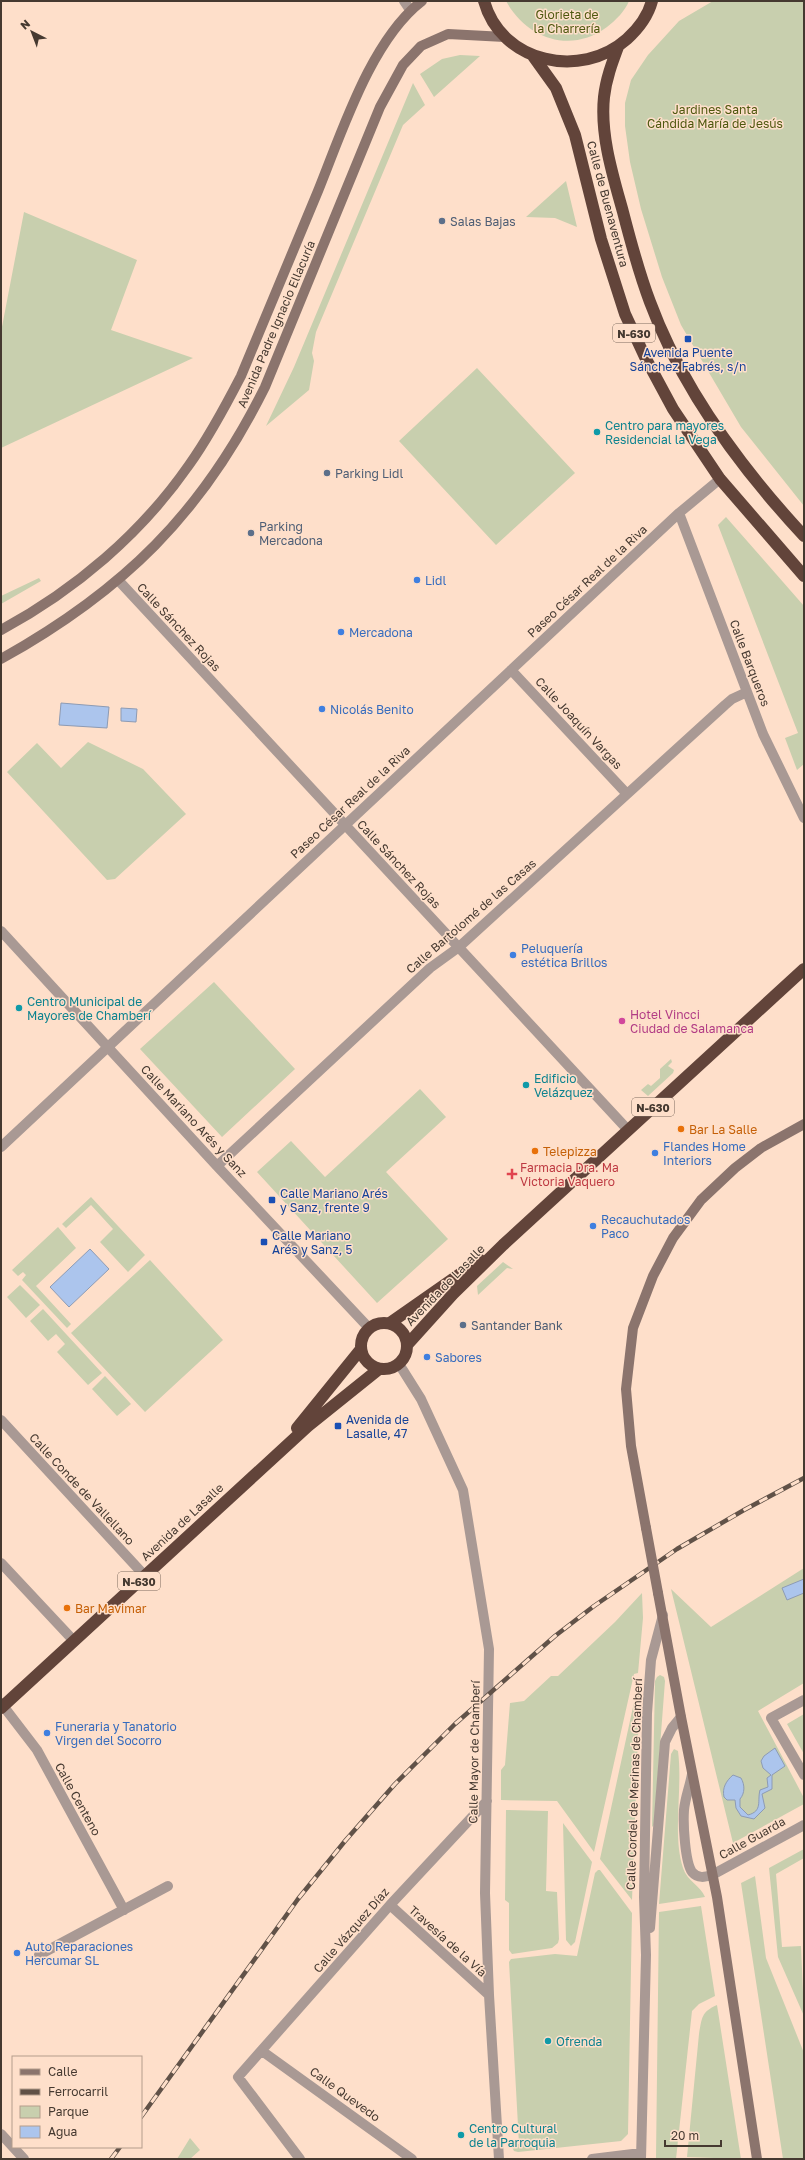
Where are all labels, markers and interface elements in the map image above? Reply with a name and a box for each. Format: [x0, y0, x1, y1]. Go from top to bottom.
park label: Glorieta de la Charrería [534, 7, 600, 36]
north arrow [12, 12, 52, 52]
text: N [18, 17, 32, 32]
park label: Jardines Santa Cándida María de Jesús [647, 102, 783, 131]
street label: Calle de Buenaventura [584, 139, 632, 269]
place label: Salas Bajas [450, 214, 516, 229]
marker: Salas Bajas [437, 216, 447, 226]
street label: Avenida Padre Ignacio Ellacuría [234, 238, 318, 410]
road number: N-630 [613, 324, 655, 342]
marker: Avenida Puente Sánchez Fabrés, s/n [683, 334, 693, 344]
place label: Avenida Puente Sánchez Fabrés, s/n [630, 345, 746, 374]
place label: Centro para mayores Residencial la Vega [605, 418, 724, 447]
marker: Centro para mayores Residencial la Vega [592, 427, 602, 437]
place label: Parking Lidl [335, 466, 403, 481]
marker: Parking Lidl [322, 468, 332, 478]
place label: Parking Mercadona [259, 519, 323, 548]
street label: Paseo César Real de la Riva [524, 522, 650, 640]
marker: Parking Mercadona [246, 528, 256, 538]
place label: Lidl [425, 573, 446, 588]
marker: Lidl [412, 575, 422, 585]
street label: Calle Sánchez Rojas [134, 580, 224, 674]
street label: Calle Barqueros [727, 618, 773, 708]
place label: Mercadona [349, 625, 413, 640]
marker: Mercadona [336, 627, 346, 637]
street label: Calle Joaquín Vargas [532, 674, 626, 772]
place label: Nicolás Benito [330, 702, 414, 717]
marker: Nicolás Benito [317, 704, 327, 714]
street label: Paseo César Real de la Riva [287, 743, 413, 861]
street label: Calle Sánchez Rojas [354, 817, 444, 911]
street label: Calle Bartolomé de las Casas [403, 855, 539, 977]
place label: Peluquería estética Brillos [521, 941, 607, 970]
marker: Peluquería estética Brillos [508, 950, 518, 960]
place label: Centro Municipal de Mayores de Chamberí [27, 994, 152, 1023]
marker: Centro Municipal de Mayores de Chamberí [14, 1003, 24, 1013]
place label: Hotel Vincci Ciudad de Salamanca [630, 1007, 754, 1036]
marker: Hotel Vincci Ciudad de Salamanca [617, 1016, 627, 1026]
street label: Calle Mariano Arés y Sanz [138, 1062, 250, 1180]
place label: Edificio Velázquez [534, 1071, 593, 1100]
marker: Edificio Velázquez [521, 1080, 531, 1090]
road number: N-630 [632, 1098, 674, 1116]
place label: Bar La Salle [689, 1122, 757, 1137]
marker: Bar La Salle [676, 1124, 686, 1134]
place label: Flandes Home Interiors [663, 1139, 746, 1168]
place label: Telepizza [543, 1144, 597, 1159]
marker: Telepizza [530, 1146, 540, 1156]
marker: Flandes Home Interiors [650, 1148, 660, 1158]
place label: Farmacia Dra. Mª Victoria Vaquero [520, 1160, 619, 1189]
marker: Farmacia Dra. Mª Victoria Vaquero [507, 1169, 517, 1179]
place label: Calle Mariano Arés y Sanz, frente 9 [280, 1186, 388, 1215]
marker: Calle Mariano Arés y Sanz, frente 9 [267, 1195, 277, 1205]
place label: Recauchutados Paco [601, 1212, 690, 1241]
marker: Recauchutados Paco [588, 1221, 598, 1231]
place label: Calle Mariano Arés y Sanz, 5 [272, 1228, 352, 1257]
marker: Calle Mariano Arés y Sanz, 5 [259, 1237, 269, 1247]
street label: Avenida de Lasalle [402, 1241, 488, 1329]
place label: Santander Bank [471, 1318, 563, 1333]
marker: Santander Bank [458, 1320, 468, 1330]
place label: Sabores [435, 1350, 482, 1365]
marker: Sabores [422, 1352, 432, 1362]
place label: Avenida de Lasalle, 47 [346, 1412, 409, 1441]
marker: Avenida de Lasalle, 47 [333, 1421, 343, 1431]
street label: Calle Conde de Vallellano [26, 1430, 138, 1548]
street label: Avenida de Lasalle [138, 1480, 226, 1564]
road number: N-630 [118, 1572, 160, 1590]
place label: Bar Mavimar [75, 1601, 147, 1616]
marker: Bar Mavimar [62, 1603, 72, 1613]
street label: Calle Cordel de Merinas de Chamberí [623, 1677, 645, 1890]
street label: Calle Mayor de Chamberí [465, 1680, 483, 1824]
place label: Funeraria y Tanatorio Virgen del Socorro [55, 1719, 177, 1748]
marker: Funeraria y Tanatorio Virgen del Socorro [42, 1728, 52, 1738]
street label: Calle Centeno [52, 1760, 104, 1838]
street label: Calle Guarda [716, 1814, 788, 1862]
street label: Calle Vázquez Díaz [310, 1884, 392, 1976]
street label: Travesía de la Vía [406, 1902, 490, 1980]
place label: Auto Reparaciones Hercumar SL [25, 1939, 133, 1968]
marker: Auto Reparaciones Hercumar SL [12, 1948, 22, 1958]
place label: Ofrenda [556, 2034, 602, 2049]
marker: Ofrenda [543, 2036, 553, 2046]
legend [12, 2056, 142, 2148]
street label: Calle Quevedo [307, 2063, 383, 2125]
text: Calle [48, 2064, 78, 2079]
text: Ferrocarril [48, 2084, 108, 2099]
text: Parque [48, 2104, 89, 2119]
place label: Centro Cultural de la Parroquia [469, 2121, 557, 2150]
scale bar [665, 2122, 721, 2148]
text: Agua [48, 2124, 77, 2139]
text: 20 m [671, 2128, 699, 2143]
marker: Centro Cultural de la Parroquia [456, 2130, 466, 2140]

